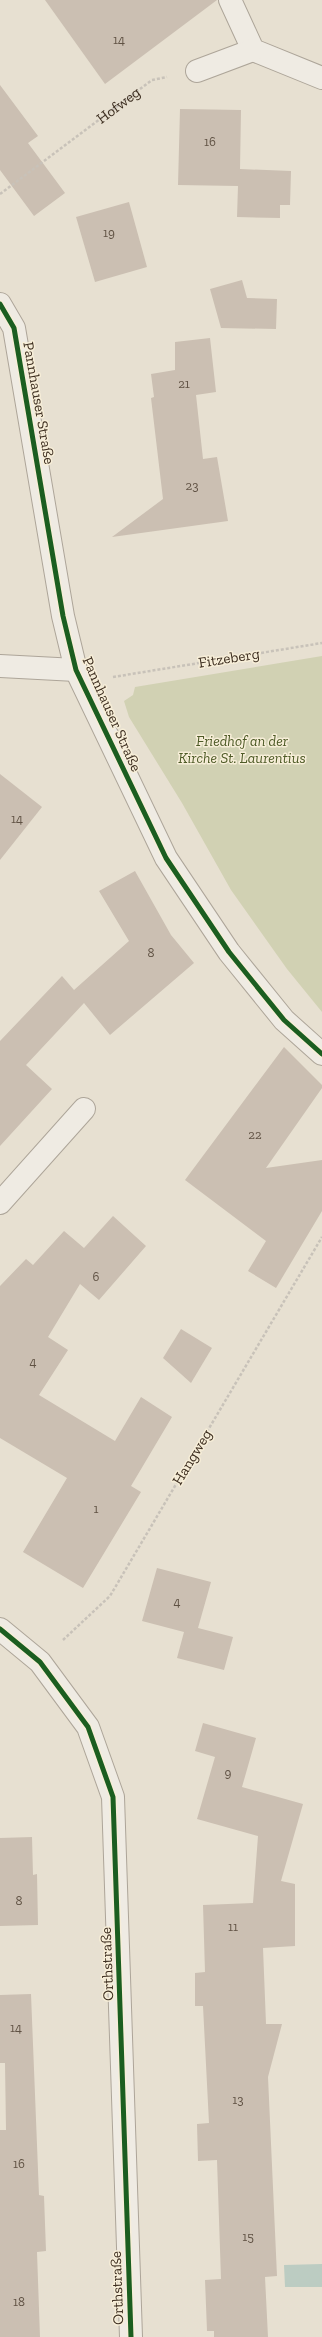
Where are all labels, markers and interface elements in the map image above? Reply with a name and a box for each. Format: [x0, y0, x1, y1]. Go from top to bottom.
house number: 14 [113, 32, 125, 47]
street label: Hofweg [93, 83, 144, 127]
house number: 16 [204, 134, 216, 149]
house number: 19 [103, 225, 115, 240]
street label: Pannhauser Straße [19, 340, 59, 466]
house number: 21 [178, 376, 190, 391]
house number: 23 [185, 478, 199, 493]
street label: Fitzeberg [197, 644, 261, 672]
street label: Pannhauser Straße [79, 654, 145, 774]
park label: Friedhof an der Kirche St. Laurentius [178, 732, 306, 767]
house number: 14 [11, 811, 23, 826]
house number: 8 [148, 945, 155, 960]
house number: 22 [248, 1127, 262, 1142]
house number: 6 [93, 1269, 100, 1284]
house number: 4 [29, 1354, 37, 1369]
street label: Hangweg [168, 1426, 216, 1488]
house number: 1 [93, 1501, 99, 1516]
house number: 4 [173, 1594, 181, 1609]
house number: 9 [225, 1765, 232, 1780]
house number: 8 [16, 1893, 23, 1908]
house number: 11 [228, 1919, 238, 1934]
street label: Orthstraße [97, 1927, 117, 2001]
house number: 14 [10, 2020, 22, 2035]
house number: 13 [232, 2092, 244, 2107]
house number: 16 [13, 2156, 25, 2171]
house number: 15 [242, 2229, 254, 2244]
street label: Orthstraße [107, 2251, 127, 2325]
house number: 18 [13, 2294, 25, 2309]

